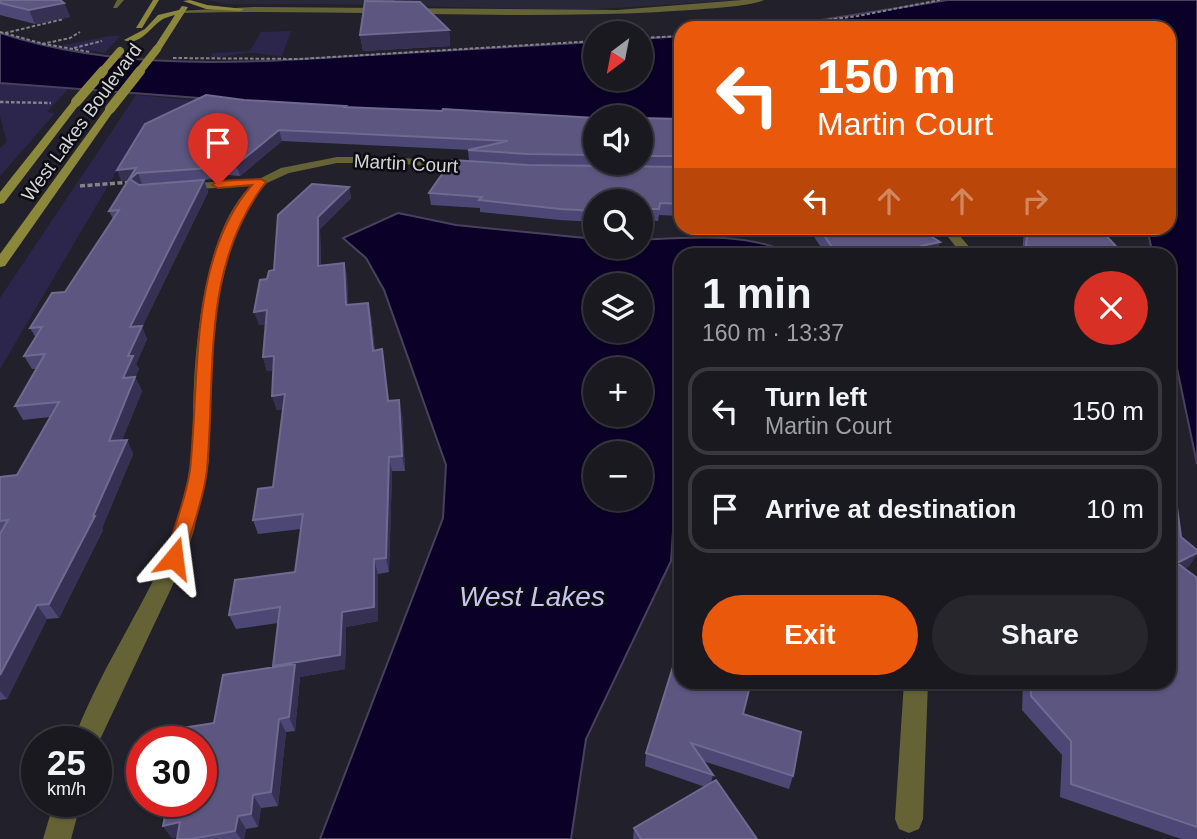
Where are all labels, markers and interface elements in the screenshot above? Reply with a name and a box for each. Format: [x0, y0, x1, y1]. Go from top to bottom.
north arrow [583, 21, 653, 91]
map controls [583, 21, 653, 511]
street label: West Lakes Boulevard [17, 39, 146, 205]
icon: left [702, 49, 793, 140]
text: 150 m [817, 49, 956, 103]
button: sound [583, 105, 653, 175]
text: Martin Court [817, 106, 993, 142]
pin [188, 113, 248, 185]
icon: arrive [199, 124, 237, 162]
street label: Martin Court [353, 150, 459, 177]
icon: left [797, 182, 835, 220]
icon: ahead [870, 182, 908, 220]
icon: ahead [943, 182, 981, 220]
icon: right [1016, 182, 1054, 220]
button: search [583, 189, 653, 259]
text: 1 min [702, 270, 812, 317]
button: close [1074, 271, 1148, 345]
button: layers [583, 273, 653, 343]
text: 160 m · 13:37 [702, 320, 844, 346]
button: + [583, 357, 653, 427]
text: Turn left [765, 382, 867, 412]
icon: left [706, 392, 744, 430]
text: 150 m [1072, 396, 1144, 426]
text: Martin Court [765, 413, 892, 439]
button: − [583, 441, 653, 511]
icon: arrive [706, 490, 744, 528]
text: Arrive at destination [765, 494, 1016, 524]
text: 10 m [1086, 494, 1144, 524]
position arrow [137, 521, 211, 595]
water label: West Lakes [459, 581, 605, 612]
button: Exit [702, 595, 918, 675]
button: Share [932, 595, 1148, 675]
speed limit sign: 30 [126, 726, 217, 817]
text: 25 [47, 743, 86, 782]
text: km/h [47, 779, 86, 799]

